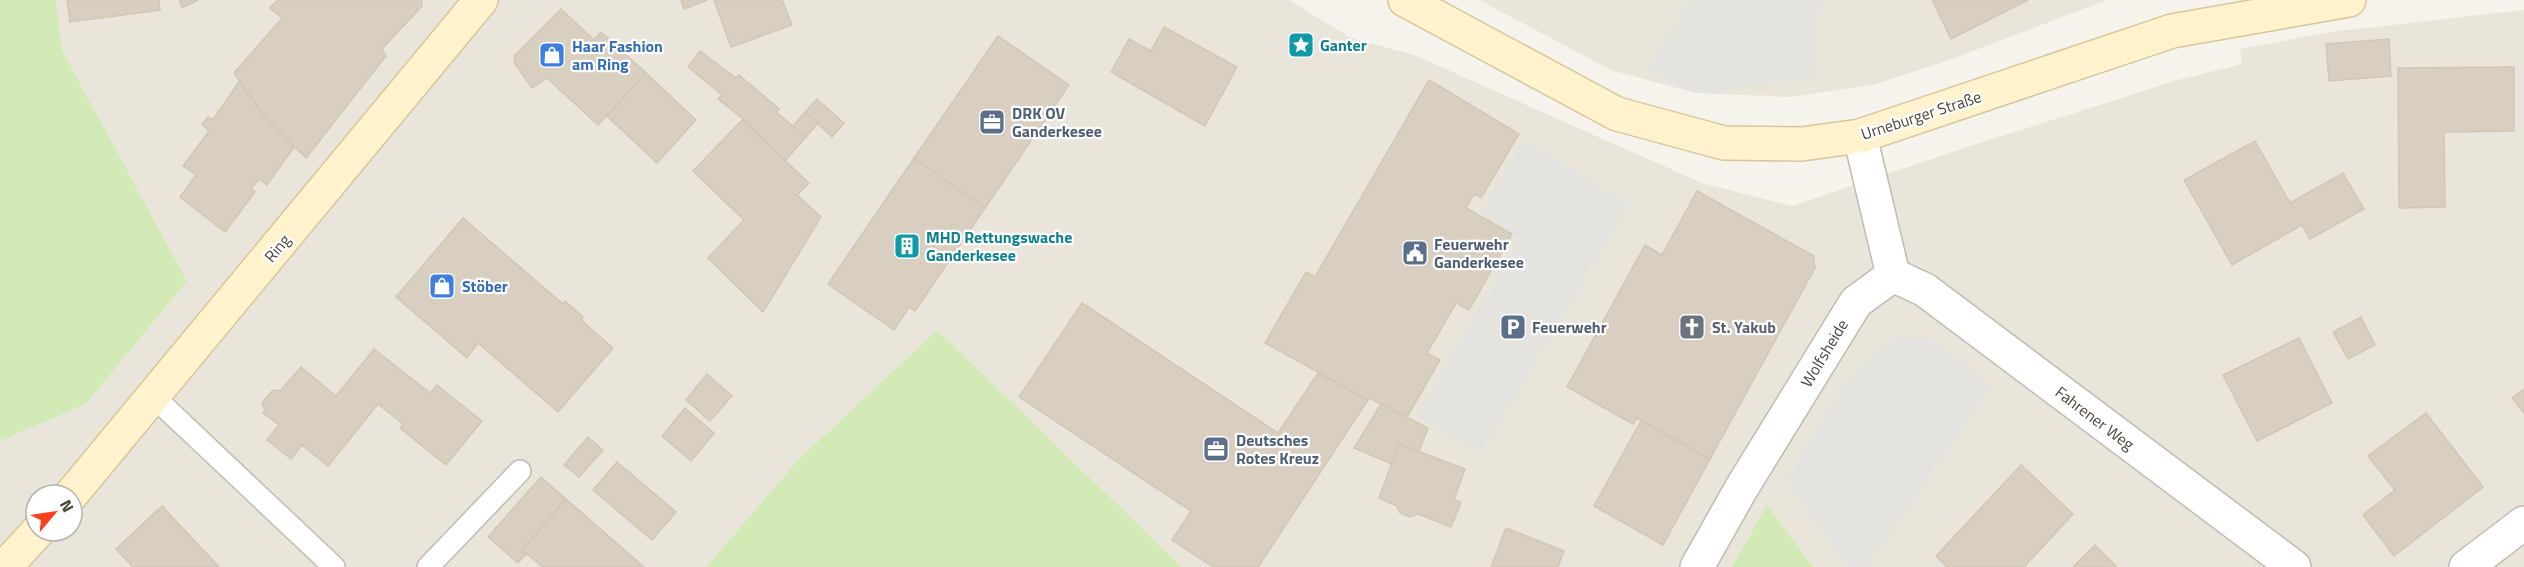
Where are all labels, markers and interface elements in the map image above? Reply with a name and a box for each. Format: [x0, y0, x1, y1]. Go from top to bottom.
place icon: Ganter [1286, 30, 1316, 60]
place label: Ganter [1320, 33, 1367, 57]
place label: Haar Fashion am Ring [572, 34, 663, 76]
shop icon: Haar Fashion am Ring [537, 40, 567, 70]
street label: Urneburger Straße [1858, 84, 1984, 146]
place label: DRK OV Ganderkesee [1012, 101, 1102, 143]
office icon: DRK OV Ganderkesee [977, 107, 1007, 137]
place label: MHD Rettungswache Ganderkesee [926, 225, 1072, 267]
street label: Ring [258, 229, 296, 267]
building icon: MHD Rettungswache Ganderkesee [892, 231, 922, 261]
place label: Feuerwehr Ganderkesee [1434, 232, 1524, 274]
public building icon: Feuerwehr Ganderkesee [1400, 238, 1430, 268]
shop icon: Stöber [427, 271, 457, 301]
place label: Stöber [462, 274, 508, 298]
parking icon: Feuerwehr [1498, 312, 1528, 342]
church icon: St. Yakub [1677, 312, 1707, 342]
street label: Wolfsheide [1794, 314, 1854, 392]
place label: Feuerwehr [1532, 315, 1607, 339]
place label: St. Yakub [1712, 315, 1776, 339]
street label: Fahrener Weg [2050, 380, 2140, 456]
place label: Deutsches Rotes Kreuz [1236, 428, 1319, 470]
office icon: Deutsches Rotes Kreuz [1201, 434, 1231, 464]
north arrow [24, 483, 84, 543]
text: N [54, 495, 80, 516]

